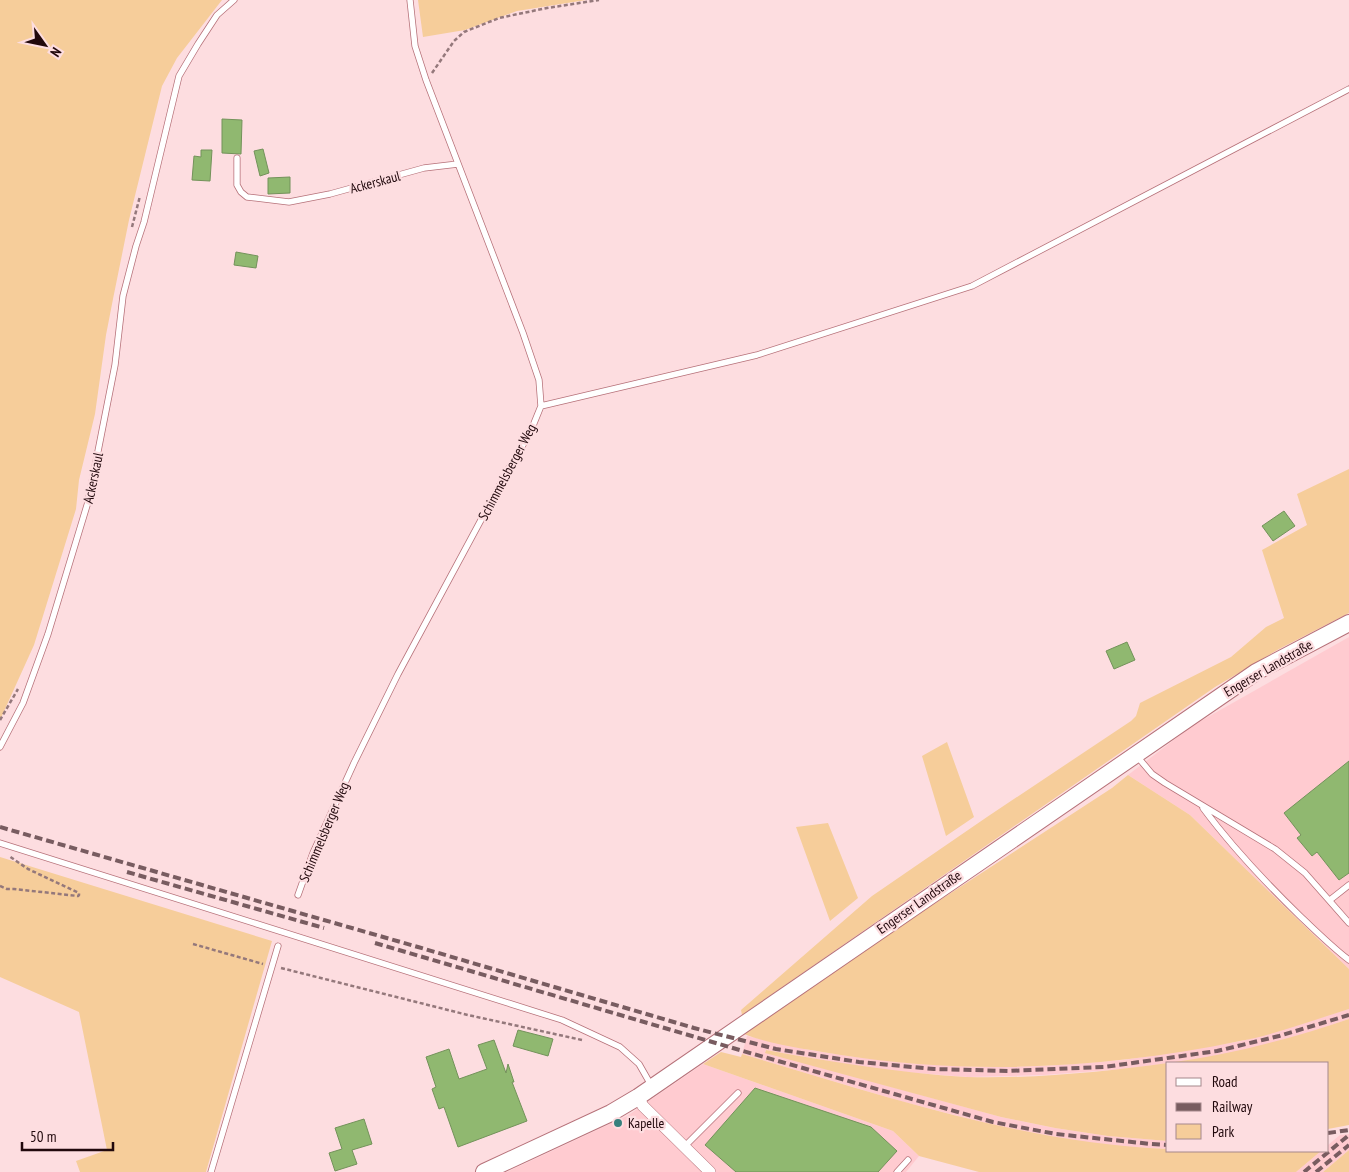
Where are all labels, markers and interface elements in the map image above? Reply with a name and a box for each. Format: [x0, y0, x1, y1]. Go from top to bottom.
north arrow [20, 20, 70, 70]
text: N [46, 44, 66, 60]
street label: Ackerskaul [348, 166, 403, 197]
street label: Schimmelsberger Weg [474, 421, 540, 523]
street label: Ackerskaul [79, 450, 107, 505]
street label: Engerser Landstraße [1221, 635, 1316, 701]
street label: Schimmelsberger Weg [295, 779, 353, 885]
street label: Engerser Landstraße [873, 866, 965, 938]
legend [1166, 1062, 1329, 1152]
text: Road [1212, 1072, 1238, 1091]
text: Railway [1212, 1097, 1253, 1116]
place label: Kapelle [628, 1114, 665, 1132]
marker: Kapelle [612, 1117, 624, 1129]
scale bar [22, 1120, 114, 1152]
text: Park [1212, 1122, 1234, 1141]
text: 50 m [30, 1127, 56, 1146]

